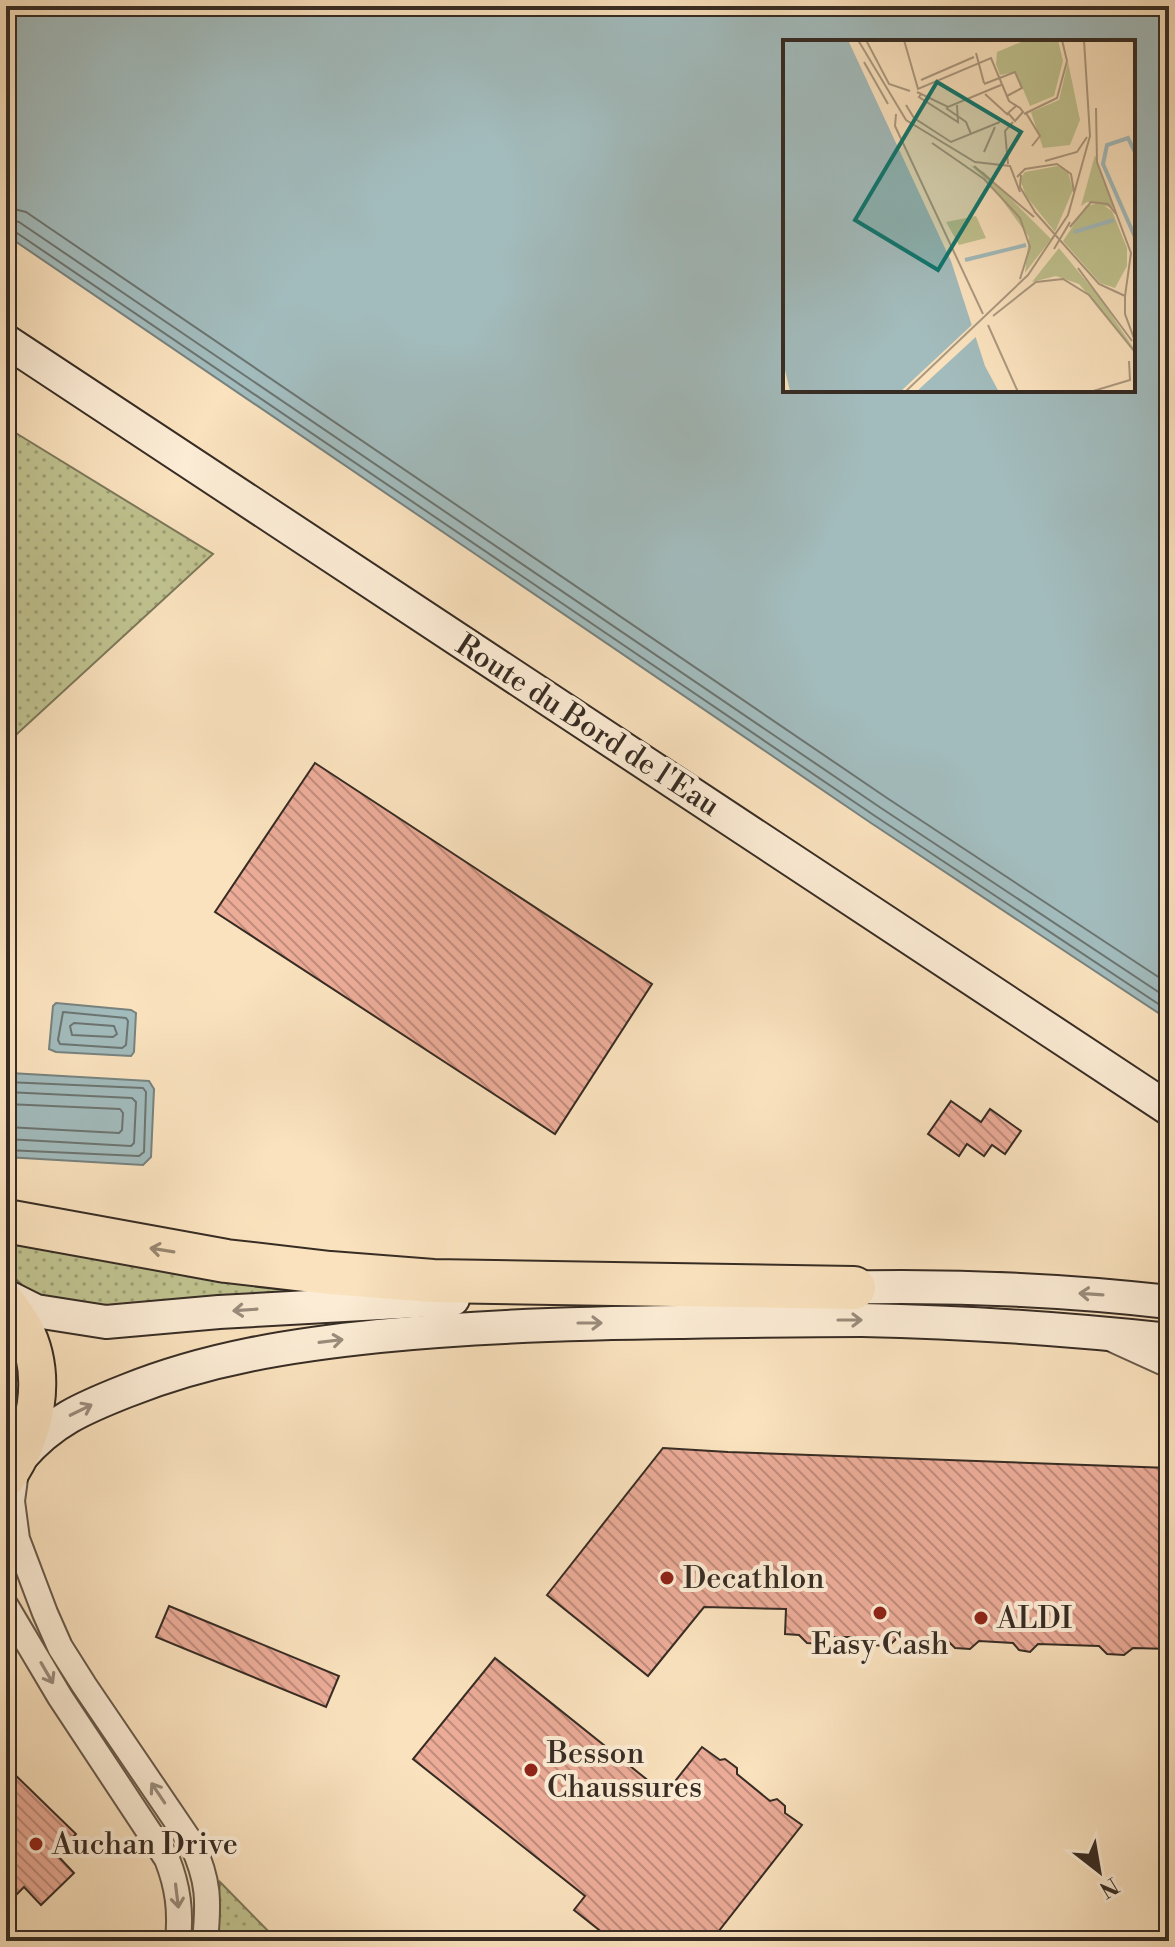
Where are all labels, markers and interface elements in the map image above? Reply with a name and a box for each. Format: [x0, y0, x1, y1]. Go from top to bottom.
inset map [783, 40, 1135, 392]
street label: Route du Bord de l'Eau [448, 626, 727, 825]
one-way arrow [150, 1242, 175, 1257]
one-way arrow [1078, 1286, 1105, 1301]
one-way arrow [232, 1303, 259, 1318]
one-way arrow [836, 1313, 863, 1328]
one-way arrow [576, 1315, 603, 1331]
one-way arrow [317, 1334, 344, 1349]
one-way arrow [69, 1402, 93, 1417]
place label: Decathlon [683, 1560, 824, 1598]
marker: Decathlon [658, 1569, 676, 1587]
place label: ALDI [996, 1600, 1073, 1638]
marker: Easy Cash [871, 1604, 889, 1622]
marker: ALDI [972, 1609, 990, 1627]
place label: Easy Cash [811, 1626, 949, 1664]
one-way arrow [39, 1661, 55, 1684]
place label: Besson Chaussures [546, 1735, 702, 1807]
marker: Besson Chaussures [522, 1761, 540, 1779]
one-way arrow [150, 1782, 166, 1804]
place label: Auchan Drive [51, 1826, 238, 1864]
north arrow [1059, 1831, 1139, 1911]
marker: Auchan Drive [27, 1835, 45, 1853]
text: N [1094, 1871, 1123, 1903]
one-way arrow [170, 1882, 185, 1909]

